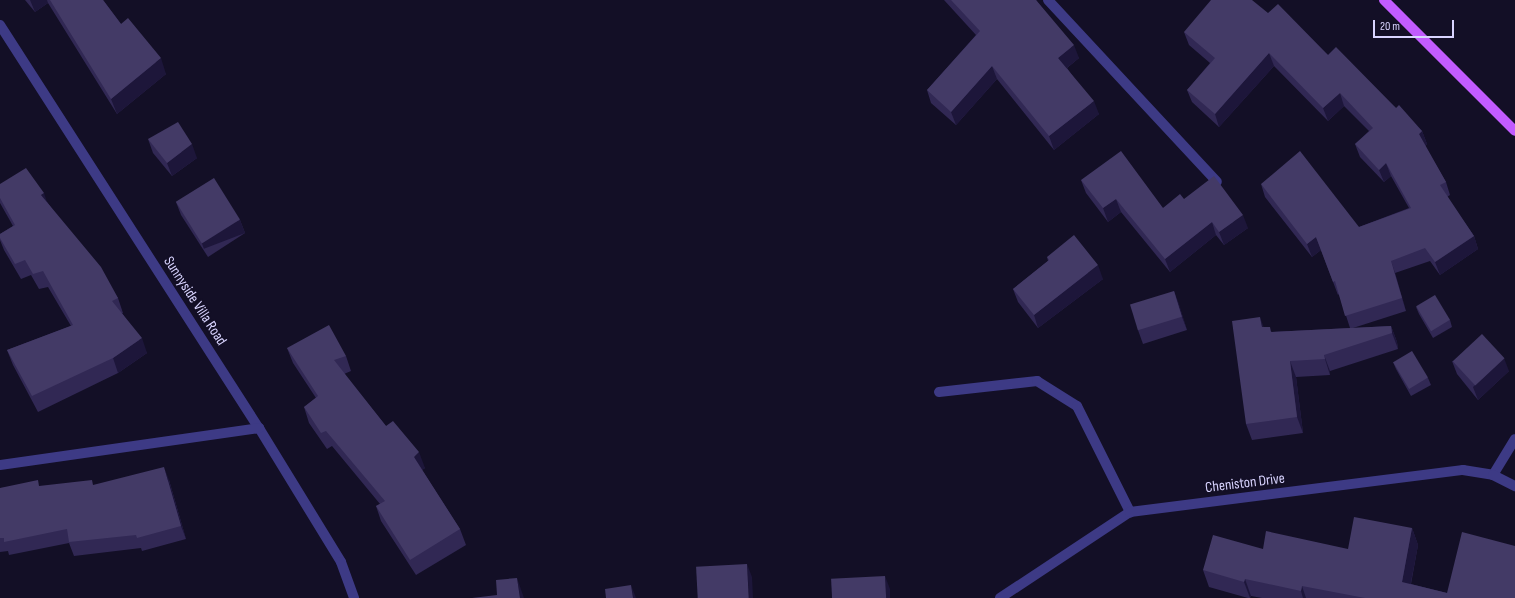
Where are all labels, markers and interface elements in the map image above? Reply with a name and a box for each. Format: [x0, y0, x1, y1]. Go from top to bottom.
scale bar [1375, 12, 1456, 38]
text: 20 m [1380, 19, 1400, 34]
street label: Sunnyside Villa Road [160, 253, 230, 349]
street label: Cheniston Drive [1204, 469, 1286, 497]

